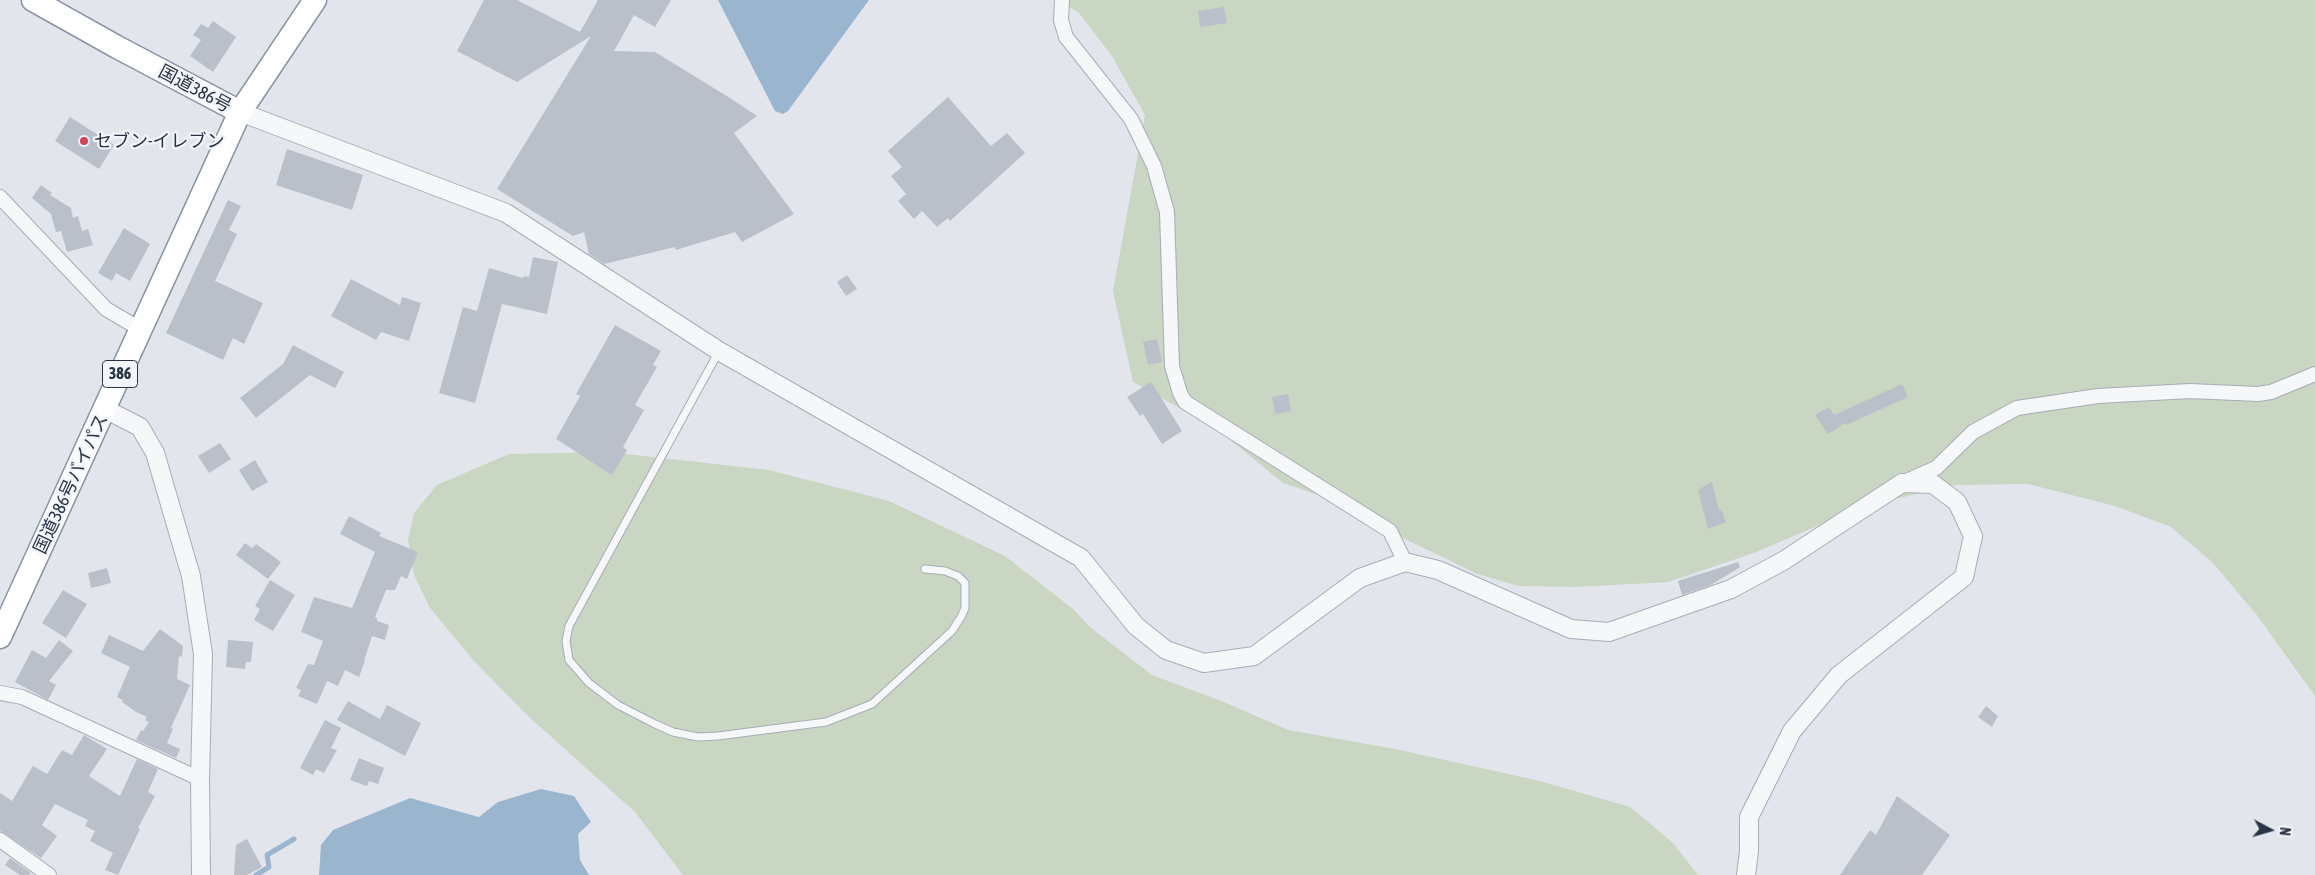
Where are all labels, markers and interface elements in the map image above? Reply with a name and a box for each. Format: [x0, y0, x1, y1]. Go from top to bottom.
street label: 国道386号 [155, 61, 235, 117]
place label: セブン-イレブン [94, 130, 224, 152]
marker: セブン-イレブン [78, 135, 90, 147]
road number: 386 [102, 360, 138, 388]
street label: 国道386号バイパス [29, 411, 113, 557]
north arrow [2245, 805, 2295, 855]
text: N [2277, 827, 2293, 837]

